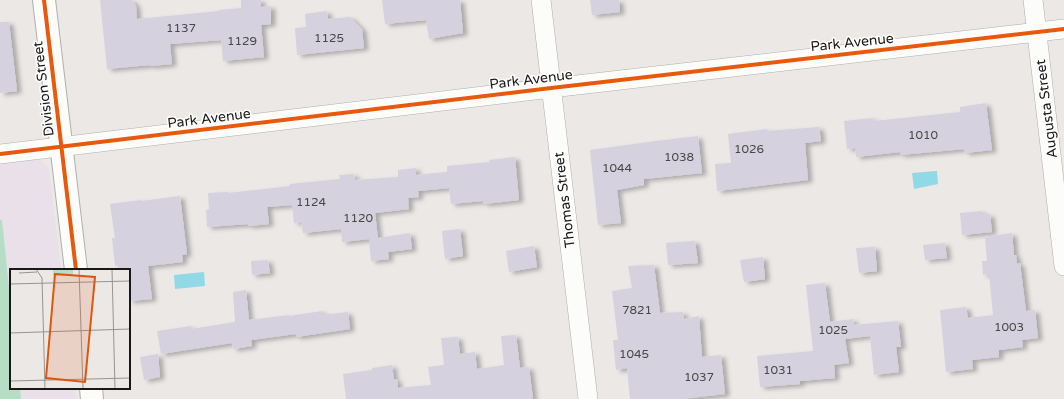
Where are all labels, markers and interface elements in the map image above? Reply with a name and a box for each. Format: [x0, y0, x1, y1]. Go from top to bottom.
house number: 1137 [166, 21, 196, 35]
street label: Park Avenue [810, 30, 895, 55]
house number: 1125 [314, 31, 344, 45]
house number: 1129 [227, 34, 257, 48]
street label: Division Street [29, 40, 58, 137]
street label: Augusta Street [1032, 58, 1061, 159]
street label: Park Avenue [489, 66, 574, 93]
street label: Park Avenue [167, 105, 252, 132]
house number: 1010 [908, 128, 939, 142]
house number: 1026 [734, 142, 764, 156]
street label: Thomas Street [550, 150, 579, 249]
house number: 1038 [664, 150, 694, 164]
house number: 1044 [602, 161, 633, 175]
house number: 1124 [296, 195, 327, 209]
house number: 1120 [343, 211, 374, 225]
inset map [10, 269, 130, 389]
house number: 7821 [622, 303, 652, 317]
house number: 1003 [994, 320, 1024, 334]
house number: 1025 [818, 323, 848, 337]
house number: 1045 [619, 347, 649, 361]
house number: 1031 [763, 363, 793, 377]
house number: 1037 [684, 370, 714, 384]

